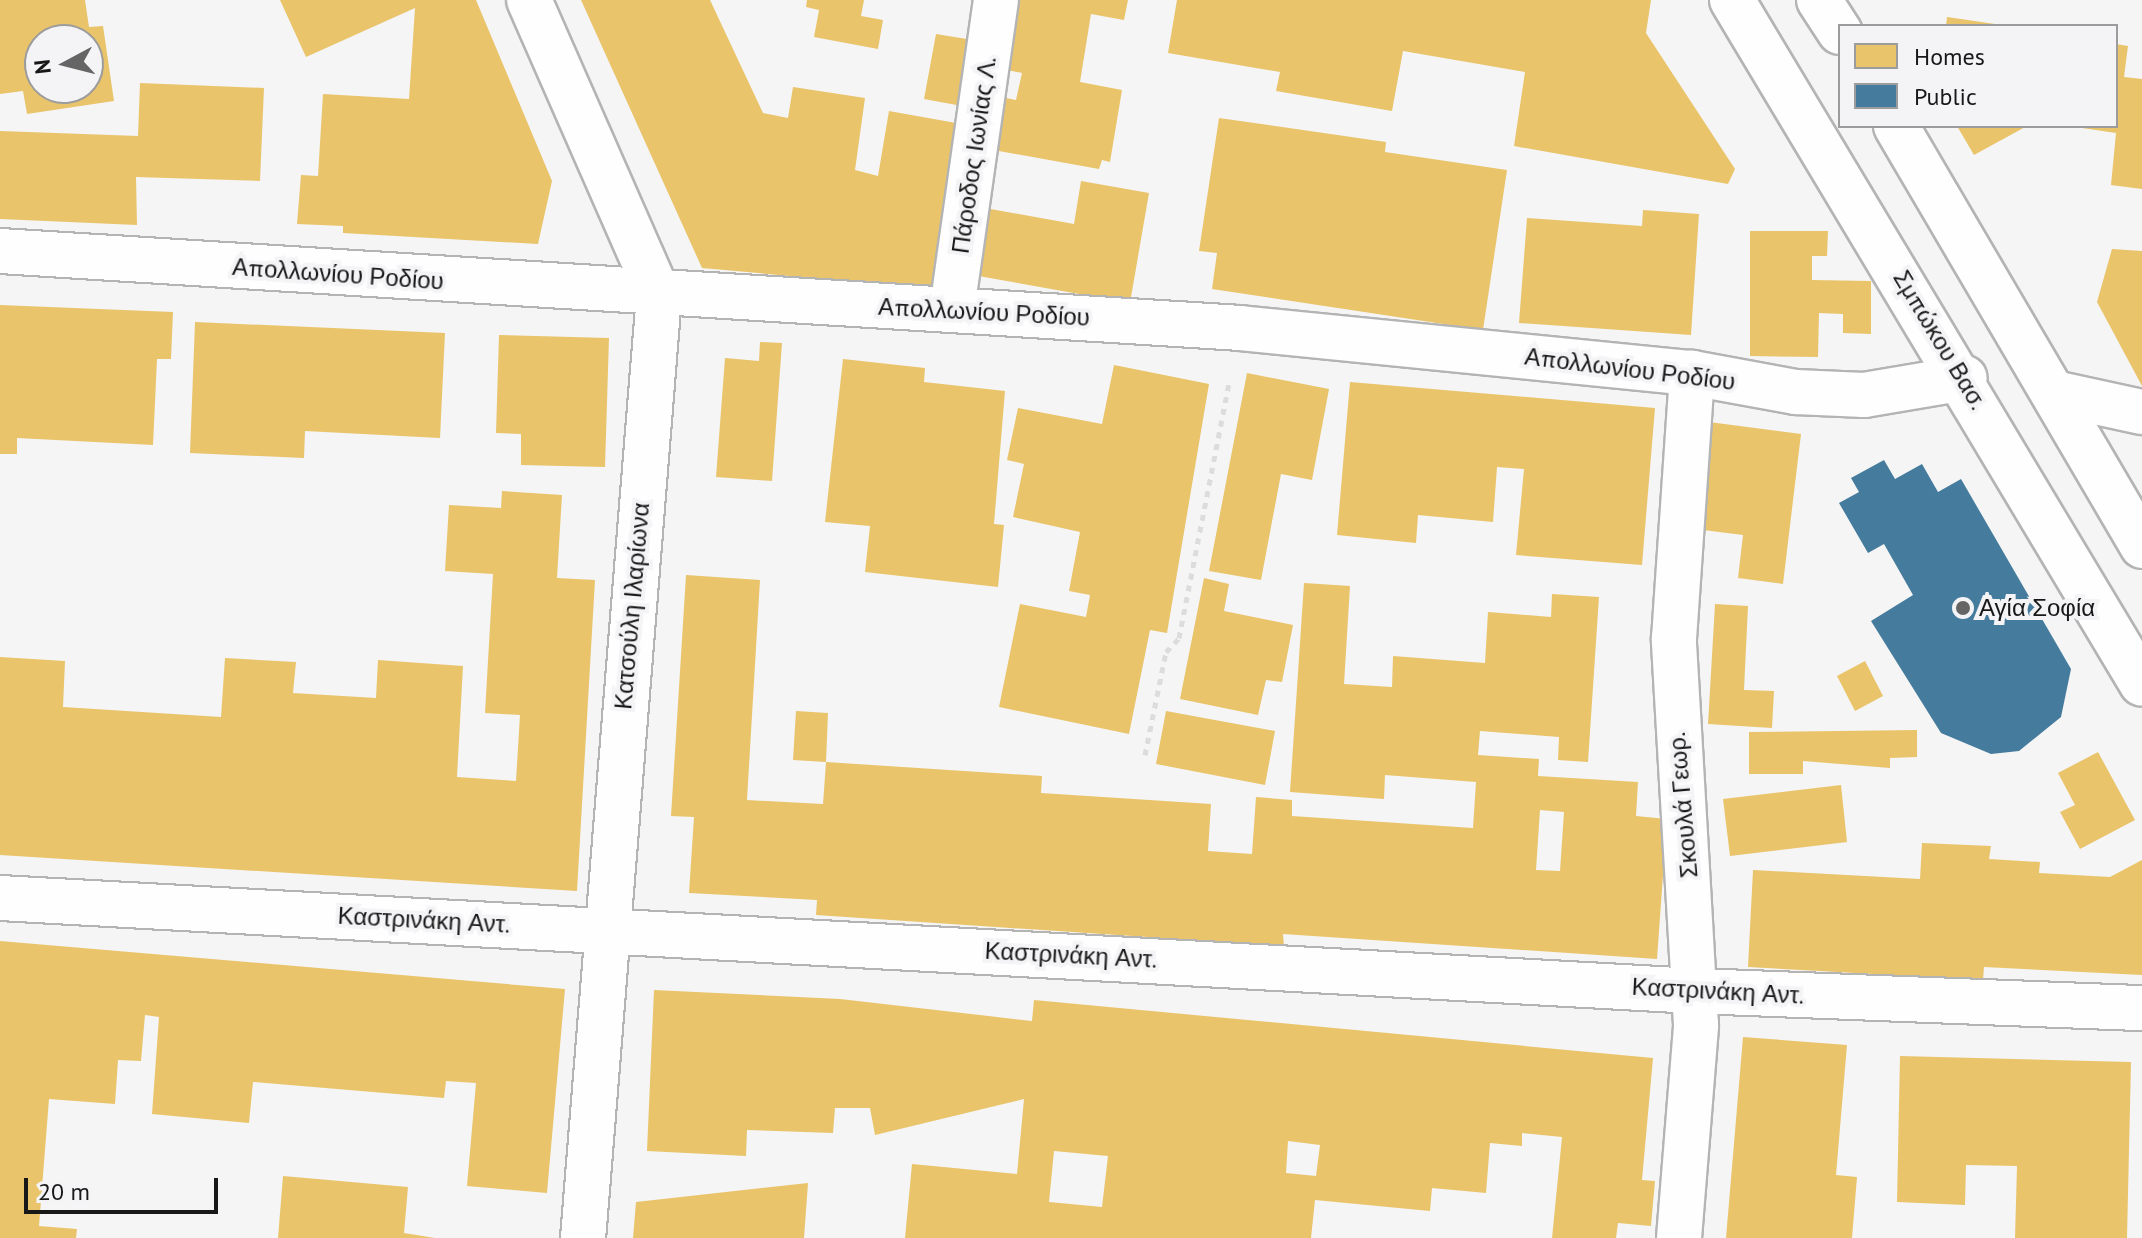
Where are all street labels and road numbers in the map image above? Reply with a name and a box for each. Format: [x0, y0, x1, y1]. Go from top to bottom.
street label: Πάροδος Ιωνίας Λ. [946, 55, 1002, 255]
street label: Απολλωνίου Ροδίου [231, 252, 445, 296]
street label: Σμπώκου Βασ. [1887, 265, 1993, 415]
street label: Απολλωνίου Ροδίου [877, 292, 1091, 332]
street label: Απολλωνίου Ροδίου [1523, 342, 1737, 396]
street label: Κατσούλη Ιλαρίωνα [609, 501, 655, 711]
street label: Σκουλά Γεωρ. [1662, 731, 1704, 879]
street label: Καστρινάκη Αντ. [337, 901, 511, 939]
street label: Καστρινάκη Αντ. [984, 936, 1158, 974]
street label: Καστρινάκη Αντ. [1631, 972, 1805, 1010]

